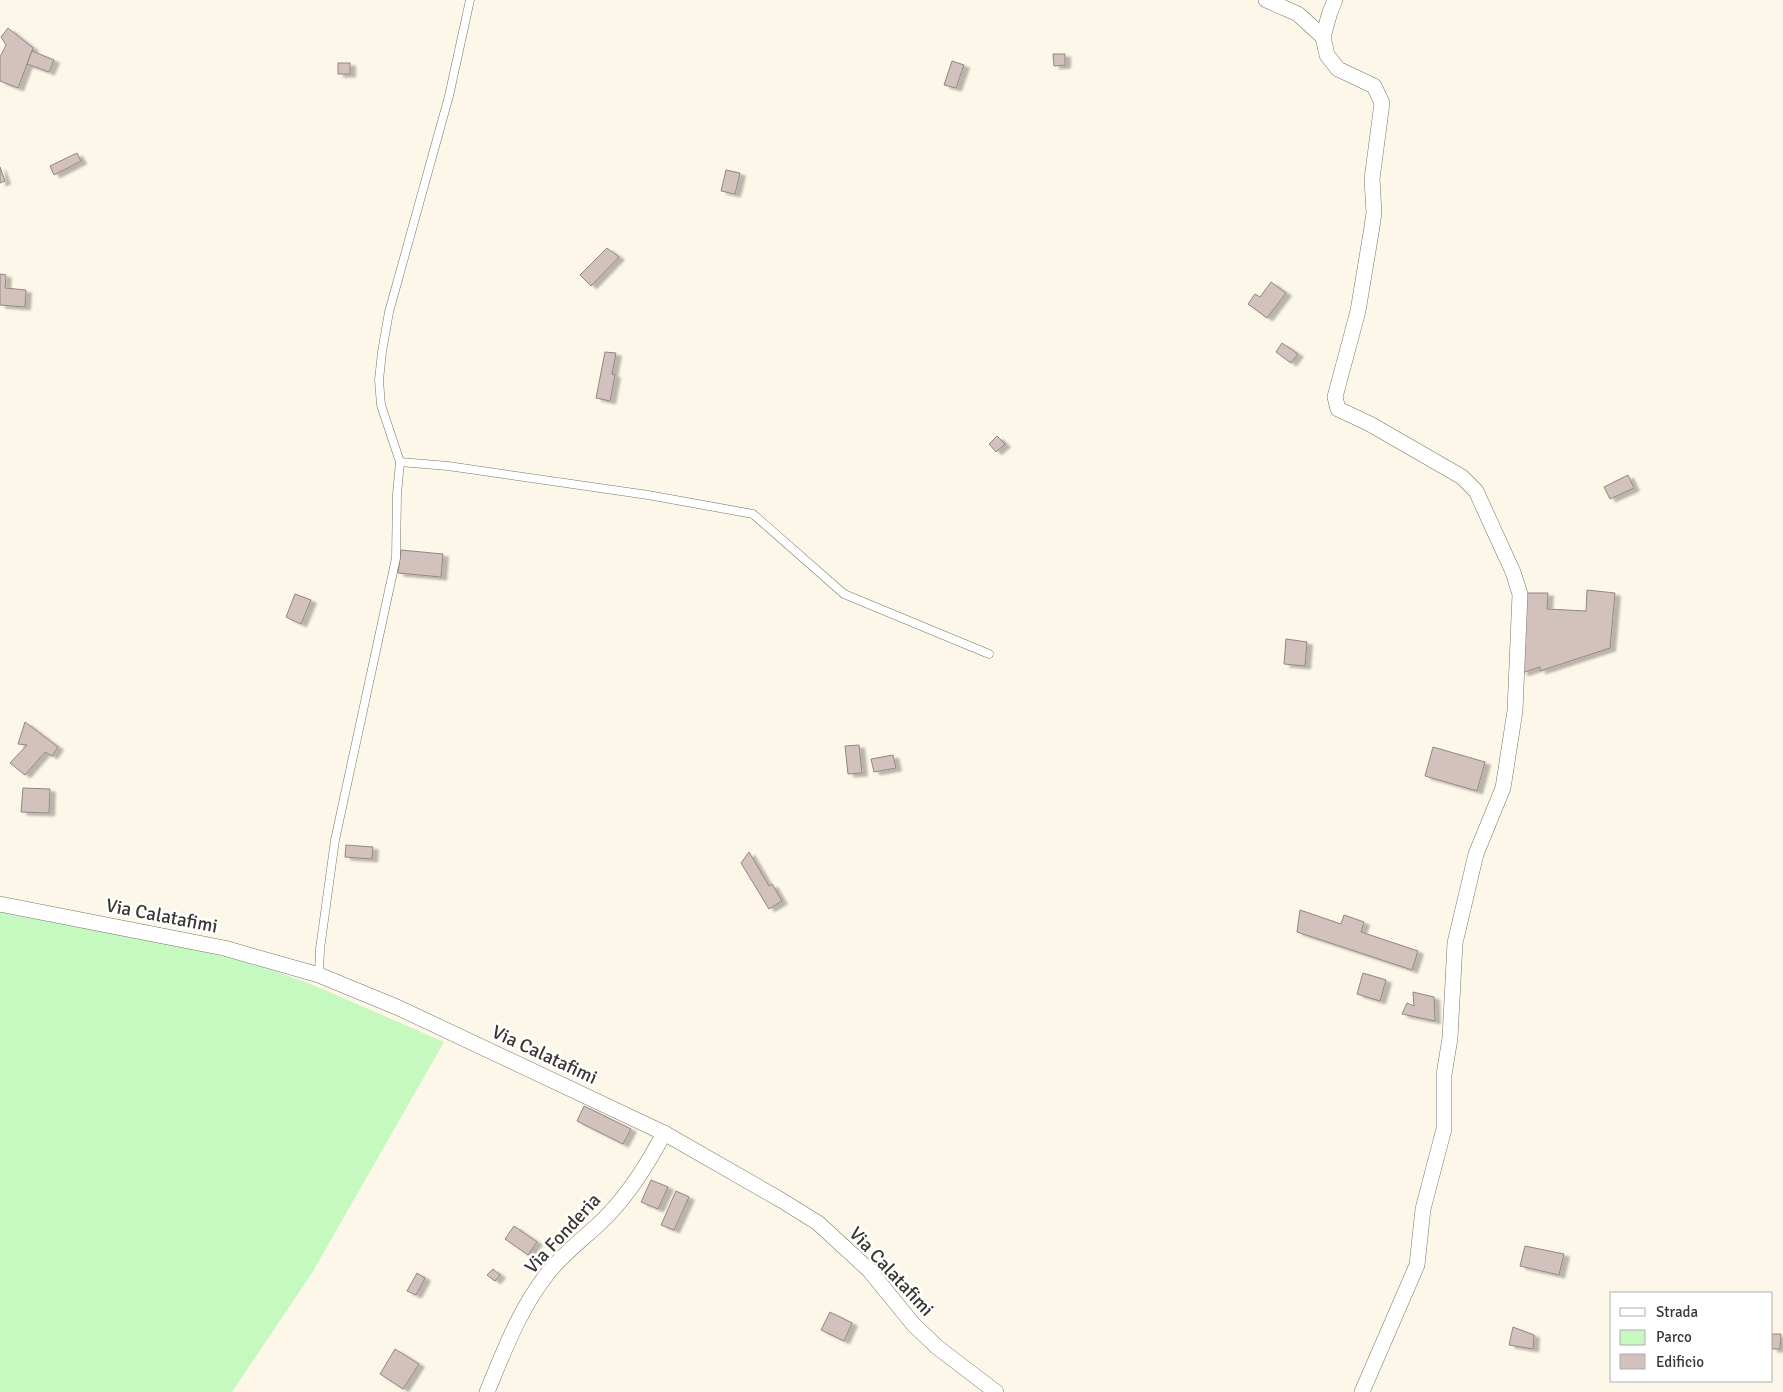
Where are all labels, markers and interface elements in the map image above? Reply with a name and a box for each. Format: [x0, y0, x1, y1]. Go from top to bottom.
street label: Via Calatafimi [104, 893, 220, 939]
street label: Via Calatafimi [488, 1020, 601, 1090]
street label: Via Fonderia [519, 1189, 606, 1279]
street label: Via Calatafimi [844, 1222, 939, 1321]
legend [1610, 1292, 1773, 1382]
text: Strada [1656, 1303, 1698, 1321]
text: Parco [1656, 1328, 1692, 1346]
text: Edificio [1656, 1353, 1704, 1371]

